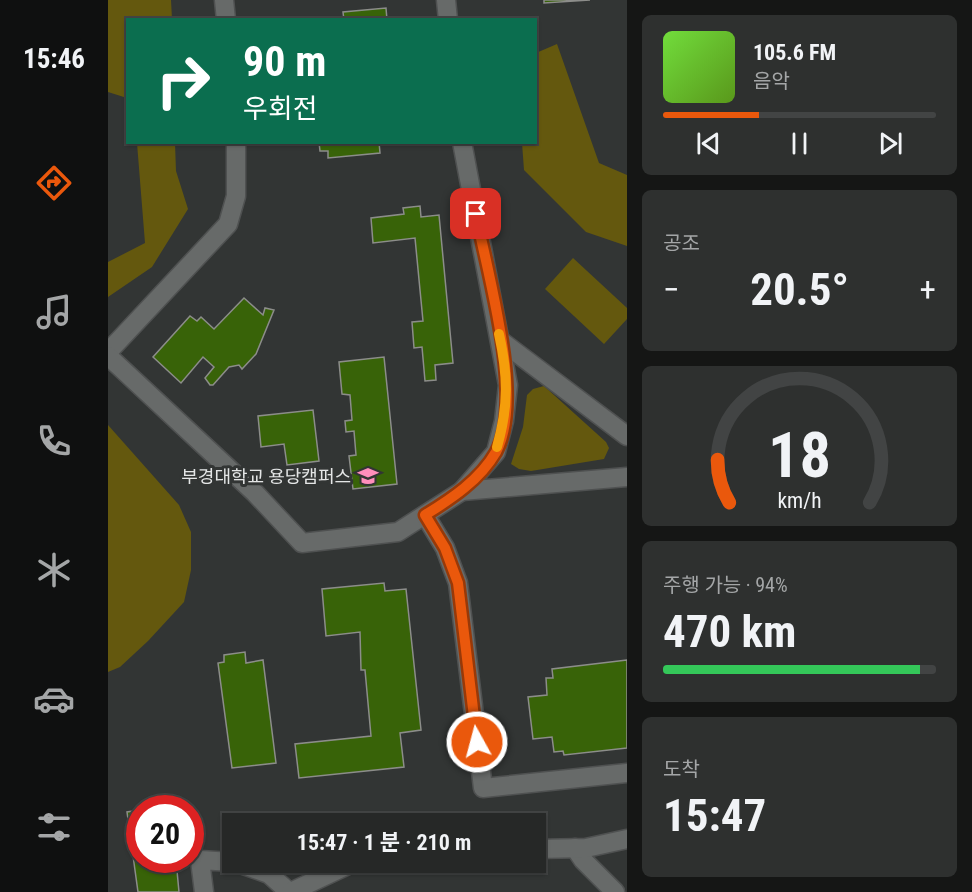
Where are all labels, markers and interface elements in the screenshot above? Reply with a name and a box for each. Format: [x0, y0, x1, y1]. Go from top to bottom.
text: 90 m [243, 37, 326, 86]
text: 105.6 FM [753, 40, 836, 65]
icon: right [144, 42, 222, 120]
text: 15:46 [23, 43, 85, 75]
text: 음악 [753, 69, 790, 93]
text: 우회전 [243, 93, 318, 125]
icon: previous [692, 127, 725, 160]
icon: pause [783, 127, 816, 160]
icon: next [874, 127, 907, 160]
icon: directions [33, 162, 75, 204]
pin [450, 188, 501, 239]
icon: arrive [459, 197, 492, 230]
text: 공조 [663, 231, 700, 255]
text: 20.5° [750, 263, 849, 316]
text: − [663, 270, 680, 309]
text: + [920, 270, 936, 309]
icon: music [33, 291, 75, 333]
text: 18 [768, 419, 831, 492]
icon: phone [33, 420, 75, 462]
school or university icon: 부경대학교 용당캠퍼스 [356, 464, 380, 488]
place label: 부경대학교 용당캠퍼스 [181, 466, 351, 487]
text: km/h [777, 488, 822, 513]
icon: climate [33, 549, 75, 591]
text: 주행 가능 · 94% [663, 573, 788, 597]
text: 470 km [663, 605, 796, 658]
icon: car [33, 678, 75, 720]
position arrow [445, 710, 509, 774]
text: 도착 [663, 757, 700, 781]
text: 15:47 [663, 789, 766, 842]
speed limit sign: 20 [126, 795, 204, 873]
icon: filters [33, 806, 75, 848]
text: 15:47 · 1 분 · 210 m [297, 830, 471, 855]

